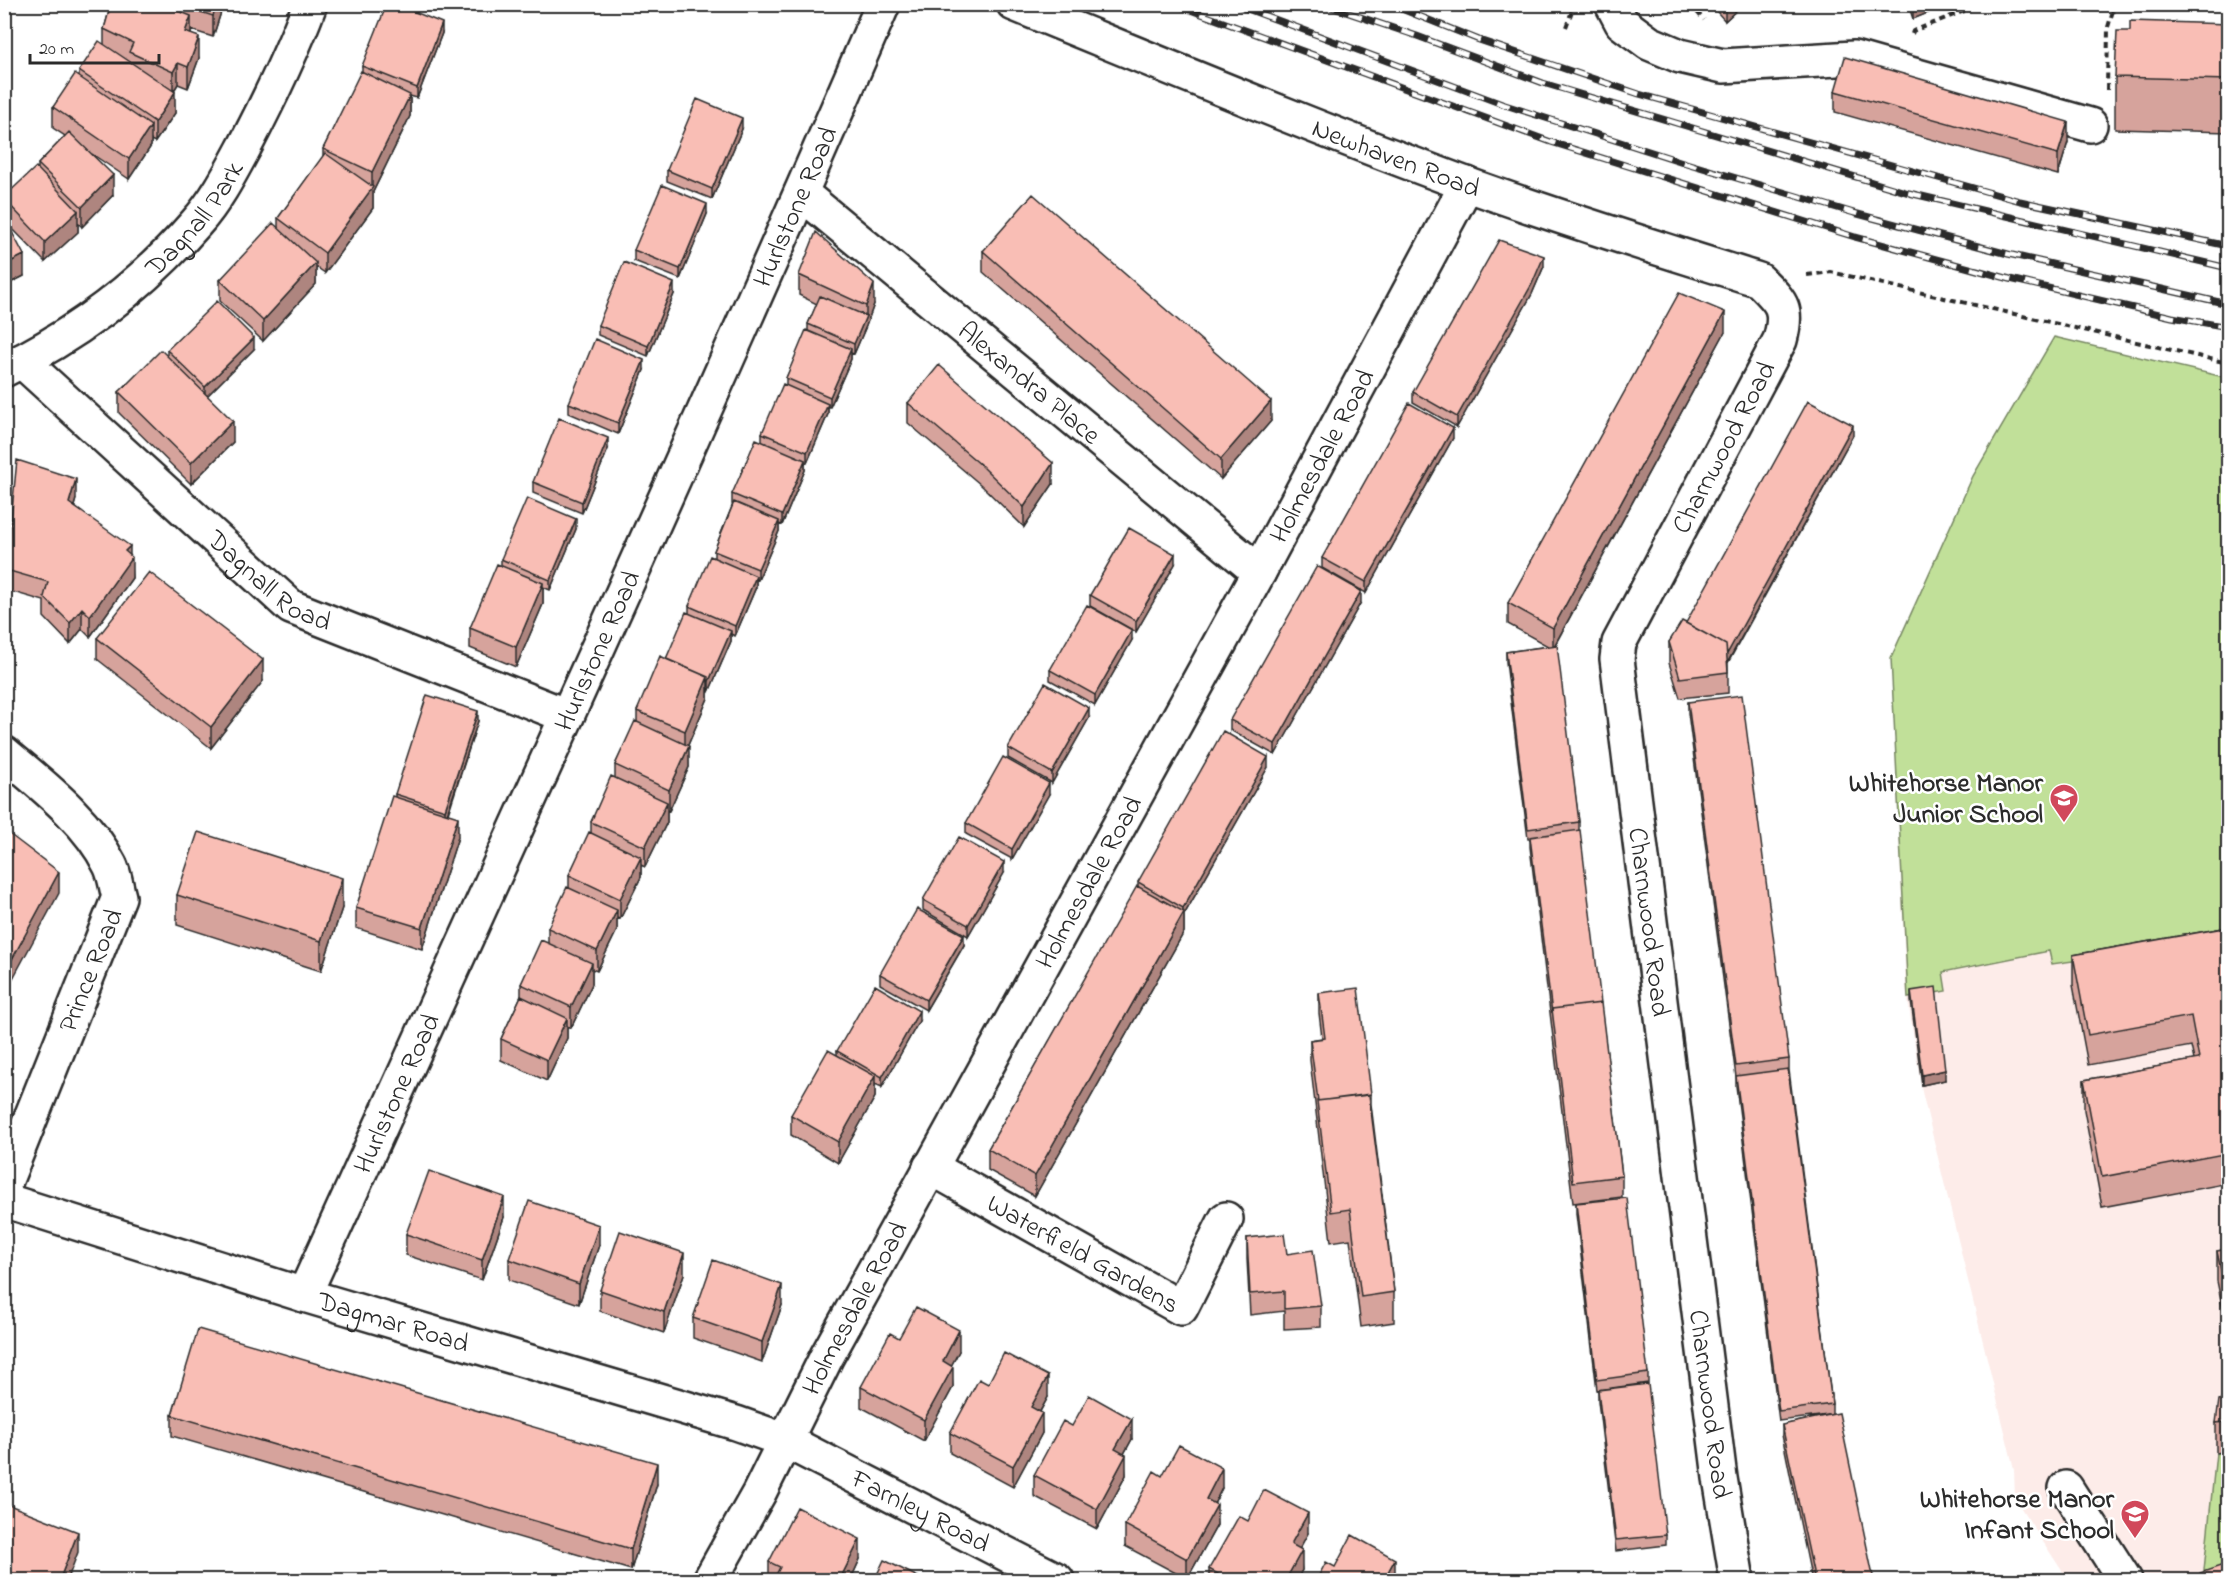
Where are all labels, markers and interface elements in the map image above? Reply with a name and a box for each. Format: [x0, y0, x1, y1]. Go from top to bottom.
scale bar [30, 27, 159, 65]
text: 20 m [39, 37, 74, 63]
street label: Newhaven Road [1306, 110, 1485, 209]
street label: Hurlstone Road [745, 121, 849, 294]
street label: Dagnall Park [137, 155, 255, 288]
street label: Alexandra Place [948, 313, 1109, 456]
street label: Charnwood Road [1663, 355, 1787, 541]
street label: Holmesdale Road [1261, 363, 1386, 551]
street label: Dagnall Road [196, 522, 336, 643]
street label: Hurlstone Road [546, 565, 652, 738]
place label: Whitehorse Manor Junior School [1849, 765, 2044, 835]
school or university icon: Whitehorse Manor Junior School [2048, 782, 2080, 824]
street label: Holmesdale Road [1027, 790, 1154, 977]
street label: Charnwood Road [1616, 825, 1679, 1019]
street label: Prince Road [50, 903, 135, 1039]
street label: Hurlstone Road [345, 1008, 452, 1180]
street label: Waterfield Gardens [979, 1186, 1186, 1325]
street label: Holmesdale Road [794, 1215, 919, 1402]
street label: Dagmar Road [311, 1283, 473, 1365]
street label: Charnwood Road [1677, 1308, 1740, 1502]
street label: Farnley Road [843, 1460, 996, 1564]
place label: Whitehorse Manor Infant School [1920, 1481, 2115, 1551]
school or university icon: Whitehorse Manor Infant School [2119, 1498, 2151, 1540]

